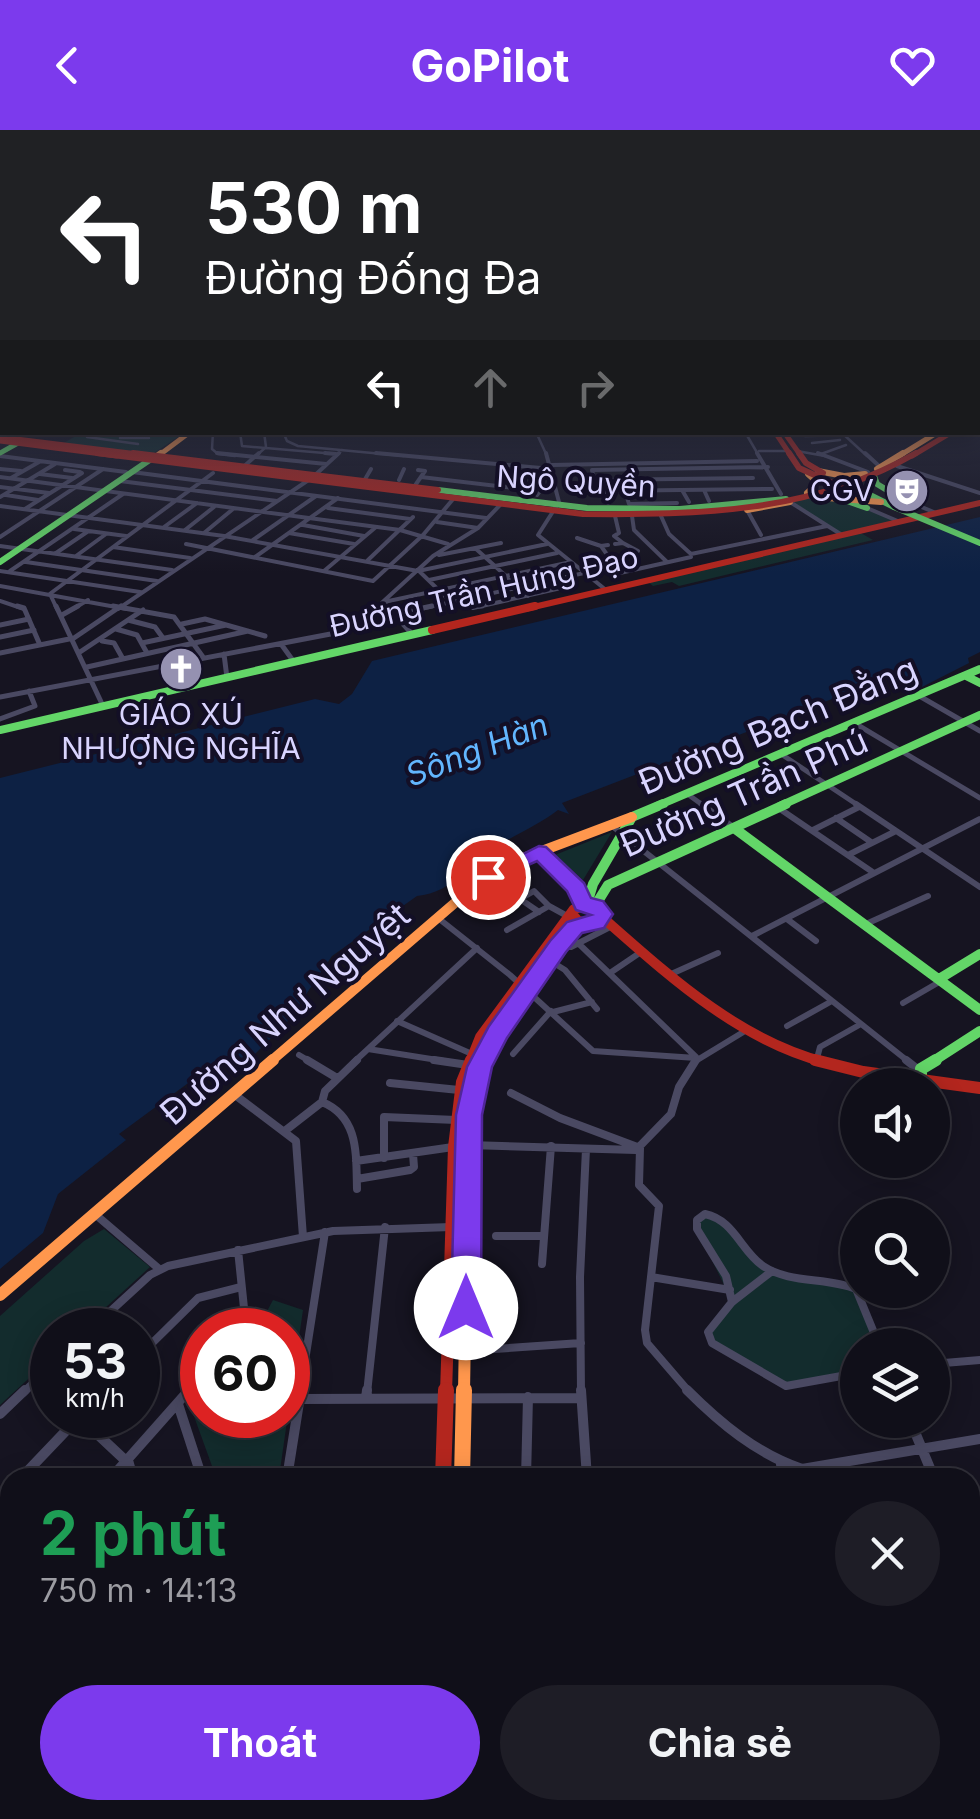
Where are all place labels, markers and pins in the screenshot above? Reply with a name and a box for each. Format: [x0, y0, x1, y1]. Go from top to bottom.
theatre icon: CGV [884, 468, 930, 514]
place label: CGV [810, 472, 874, 508]
church icon: GIÁO XÚ NHƯỢNG NGHĨA [158, 646, 204, 692]
place label: GIÁO XÚ NHƯỢNG NGHĨA [61, 696, 301, 766]
pin [446, 835, 531, 920]

